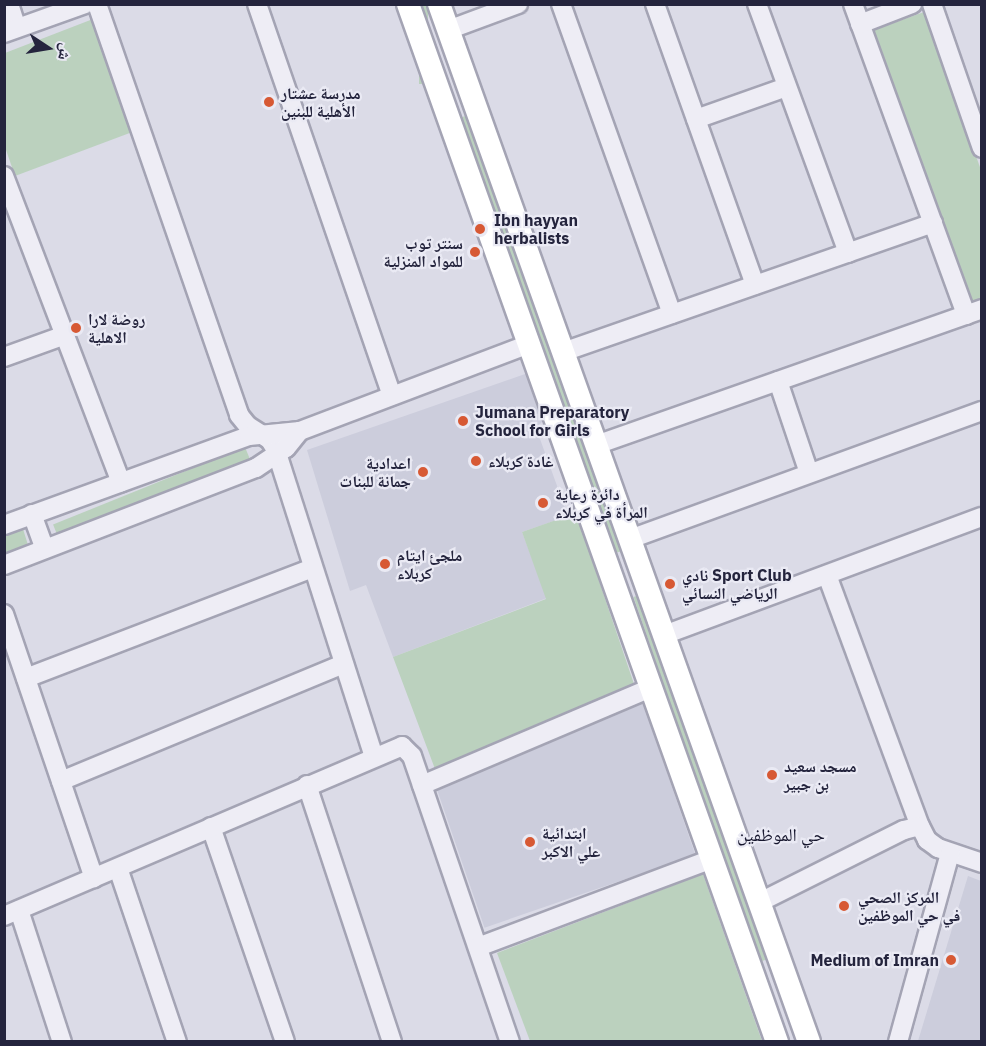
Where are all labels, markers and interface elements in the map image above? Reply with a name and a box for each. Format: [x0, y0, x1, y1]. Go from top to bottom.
north arrow [18, 18, 78, 78]
text: ش [54, 41, 77, 62]
place label: مدرسة عشتار الأهلية للبنين [281, 83, 361, 121]
marker: مدرسة عشتار الأهلية للبنين [262, 95, 276, 109]
place label: Ibn hayyan herbalists [494, 210, 578, 248]
marker: Ibn hayyan herbalists [471, 220, 489, 238]
place label: سنتر توب للمواد المنزلية [384, 233, 463, 271]
marker: سنتر توب للمواد المنزلية [468, 245, 482, 259]
place label: روضة لارا الاهلية [88, 309, 145, 347]
marker: روضة لارا الاهلية [69, 321, 83, 335]
place label: Jumana Preparatory School for Girls [475, 402, 629, 440]
marker: Jumana Preparatory School for Girls [456, 414, 470, 428]
place label: غادة كربلاء [488, 451, 554, 471]
place label: اعدادية جمانة للبنات [340, 453, 411, 491]
marker: غادة كربلاء [469, 454, 483, 468]
marker: اعدادية جمانة للبنات [416, 465, 430, 479]
place label: دائرة رعاية المرأة في كربلاء [555, 484, 648, 522]
marker: دائرة رعاية المرأة في كربلاء [536, 496, 550, 510]
place label: ملجئ ايتام كربلاء [397, 545, 462, 583]
marker: ملجئ ايتام كربلاء [378, 557, 392, 571]
place label: نادي Sport Club الرياضي النسائي [682, 565, 792, 603]
marker: نادي Sport Club الرياضي النسائي [663, 577, 677, 591]
place label: مسجد سعيد بن جبير [784, 756, 857, 794]
marker: مسجد سعيد بن جبير [765, 768, 779, 782]
place label: ابتدائية علي الاكبر [542, 823, 600, 861]
district label: حي الموظفين [737, 824, 825, 846]
marker: ابتدائية علي الاكبر [523, 835, 537, 849]
place label: المركز الصحي في حي الموظفين [858, 887, 960, 925]
marker: المركز الصحي في حي الموظفين [835, 897, 853, 915]
place label: Medium of Imran [810, 950, 939, 970]
marker: Medium of Imran [944, 953, 958, 967]

